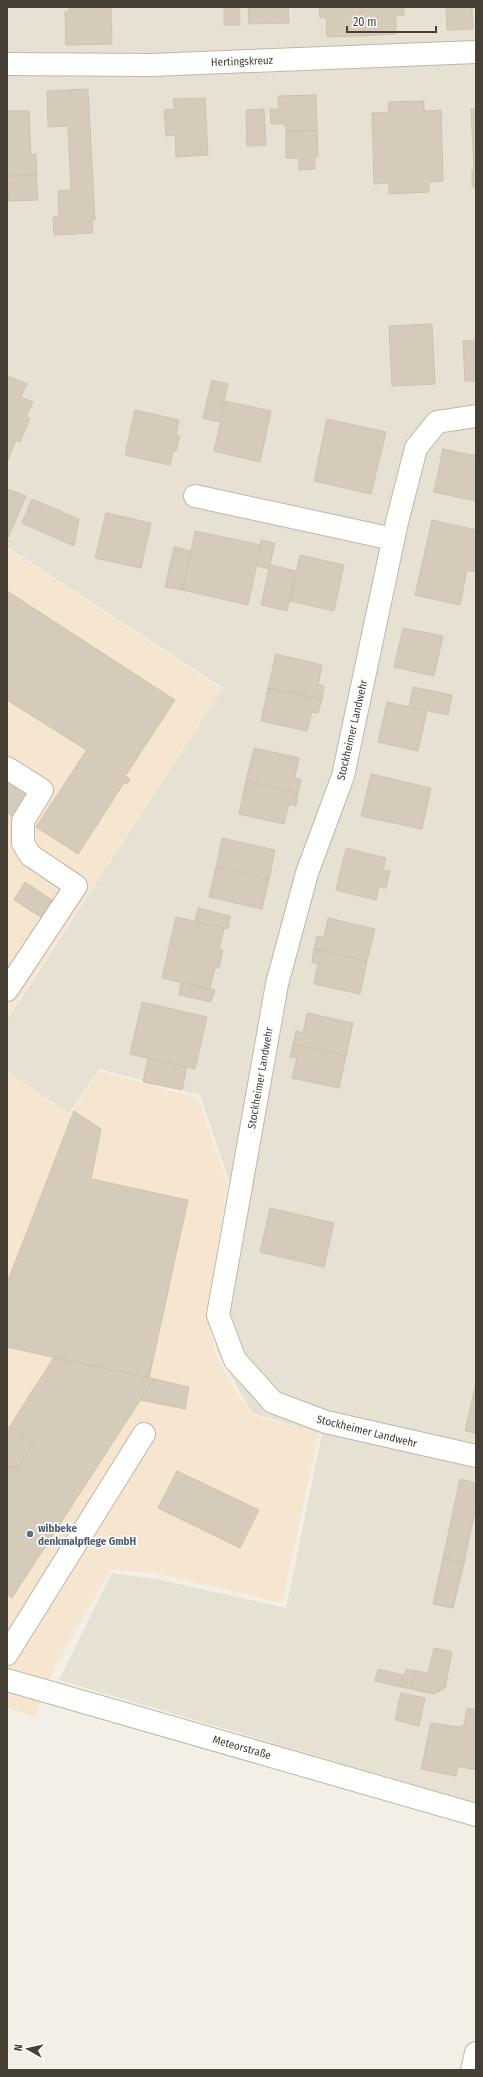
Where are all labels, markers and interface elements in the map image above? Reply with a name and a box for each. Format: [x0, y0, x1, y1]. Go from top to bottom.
scale bar [347, 8, 436, 34]
text: 20 m [353, 15, 377, 29]
street label: Hertingskreuz [211, 54, 274, 69]
street label: Stockheimer Landwehr [335, 678, 370, 782]
street label: Stockheimer Landwehr [245, 1026, 276, 1130]
street label: Stockheimer Landwehr [315, 1413, 419, 1450]
place label: wibbeke denkmalpflege GmbH [38, 1522, 137, 1548]
marker: wibbeke denkmalpflege GmbH [25, 1529, 35, 1539]
street label: Meteorstraße [211, 1733, 273, 1762]
north arrow [8, 2029, 48, 2069]
text: N [12, 2044, 25, 2052]

